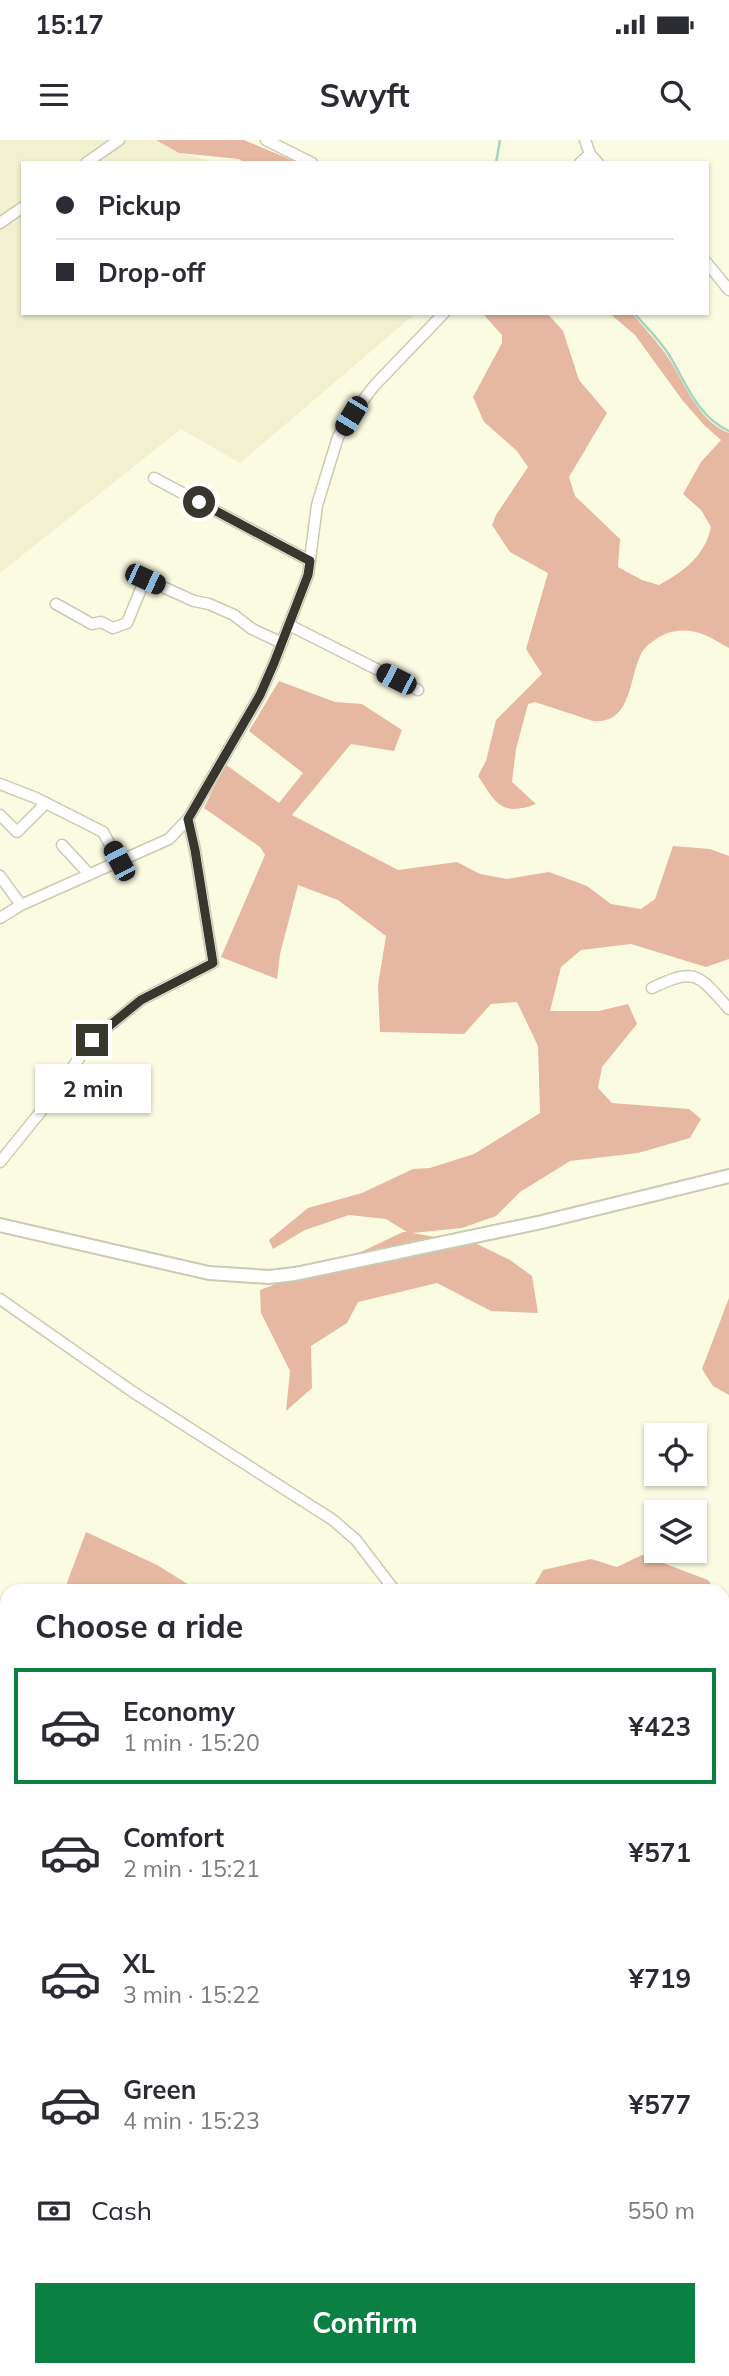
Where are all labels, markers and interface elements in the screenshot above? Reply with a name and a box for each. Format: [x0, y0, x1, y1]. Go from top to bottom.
text: 15:17 [35, 8, 104, 41]
text: Swyft [319, 75, 410, 115]
icon: menu [35, 76, 73, 114]
icon: search [656, 76, 694, 114]
text: Pickup [98, 189, 181, 222]
text: Drop-off [98, 256, 205, 289]
car [332, 393, 371, 439]
route start [183, 486, 215, 518]
car [122, 561, 169, 597]
car [373, 660, 420, 698]
car [100, 838, 139, 884]
route end [76, 1024, 108, 1056]
callout: 2 min [34, 1065, 150, 1114]
text: 2 min [63, 1074, 123, 1103]
map controls [644, 1423, 707, 1563]
button: locate [644, 1423, 707, 1486]
button: layers [644, 1500, 707, 1563]
text: Choose a ride [35, 1606, 243, 1646]
icon: car [39, 1695, 102, 1758]
text: Economy [123, 1695, 235, 1728]
text: ¥423 [629, 1710, 691, 1743]
text: 1 min · 15:20 [123, 1728, 260, 1757]
icon: car [39, 1821, 102, 1884]
text: Comfort [123, 1821, 224, 1854]
text: ¥571 [629, 1836, 691, 1869]
text: 2 min · 15:21 [123, 1854, 260, 1883]
icon: car [39, 1947, 102, 2010]
text: XL [123, 1947, 155, 1980]
text: ¥719 [629, 1962, 691, 1995]
text: 3 min · 15:22 [123, 1980, 260, 2009]
icon: car [39, 2073, 102, 2136]
text: Green [123, 2073, 196, 2106]
text: ¥577 [629, 2088, 691, 2121]
text: 4 min · 15:23 [123, 2106, 260, 2135]
icon: cash [35, 2192, 73, 2230]
text: Cash [91, 2194, 152, 2227]
text: 550 m [627, 2196, 695, 2225]
button: Confirm [35, 2283, 695, 2363]

